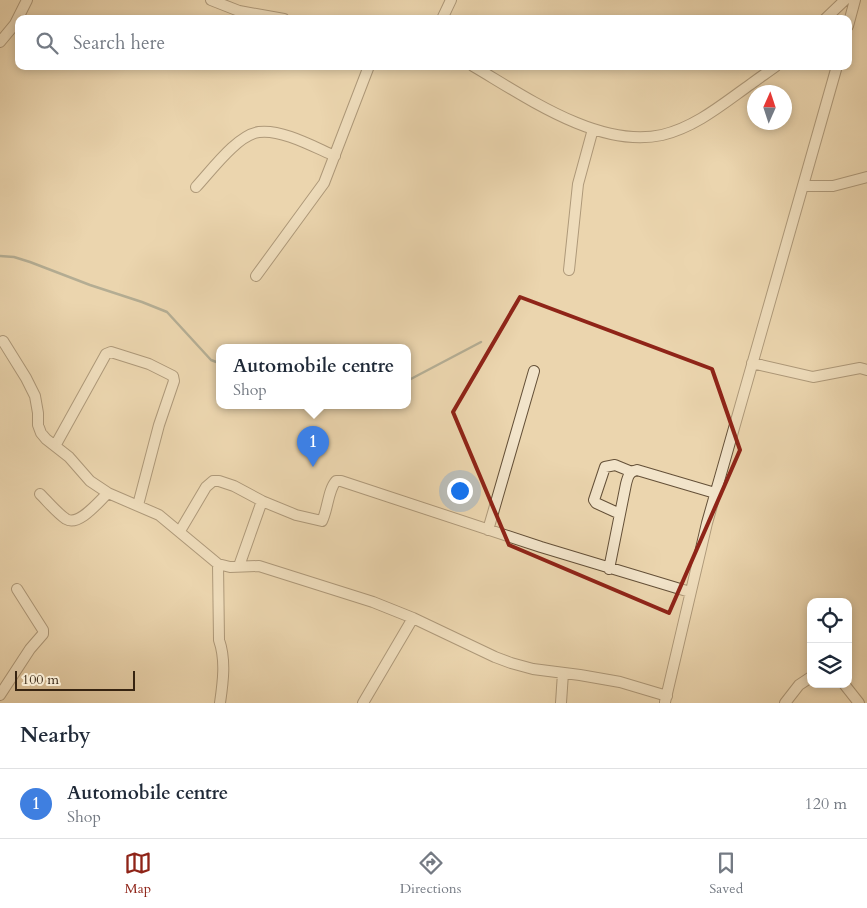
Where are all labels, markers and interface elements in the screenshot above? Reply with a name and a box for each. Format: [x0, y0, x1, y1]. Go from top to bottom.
search box [15, 15, 852, 70]
icon: search [33, 29, 61, 57]
text: Search here [73, 30, 165, 56]
north arrow [747, 85, 792, 130]
popup [216, 344, 411, 409]
text: Automobile centre [233, 353, 394, 379]
text: Shop [233, 379, 267, 401]
pin: 1 [297, 426, 329, 467]
your location [447, 478, 473, 504]
map controls [807, 598, 852, 688]
button: locate [807, 598, 852, 643]
button: layers [807, 643, 852, 688]
scale bar [15, 668, 135, 691]
text: 100 m [22, 670, 59, 689]
text: Nearby [20, 721, 91, 750]
text: Automobile centre [67, 780, 228, 806]
text: 1 [32, 793, 40, 815]
text: 120 m [805, 793, 847, 815]
text: Shop [67, 806, 101, 828]
tab: Map [124, 849, 152, 898]
tab: Directions [400, 849, 461, 898]
tab: Saved [709, 849, 743, 898]

